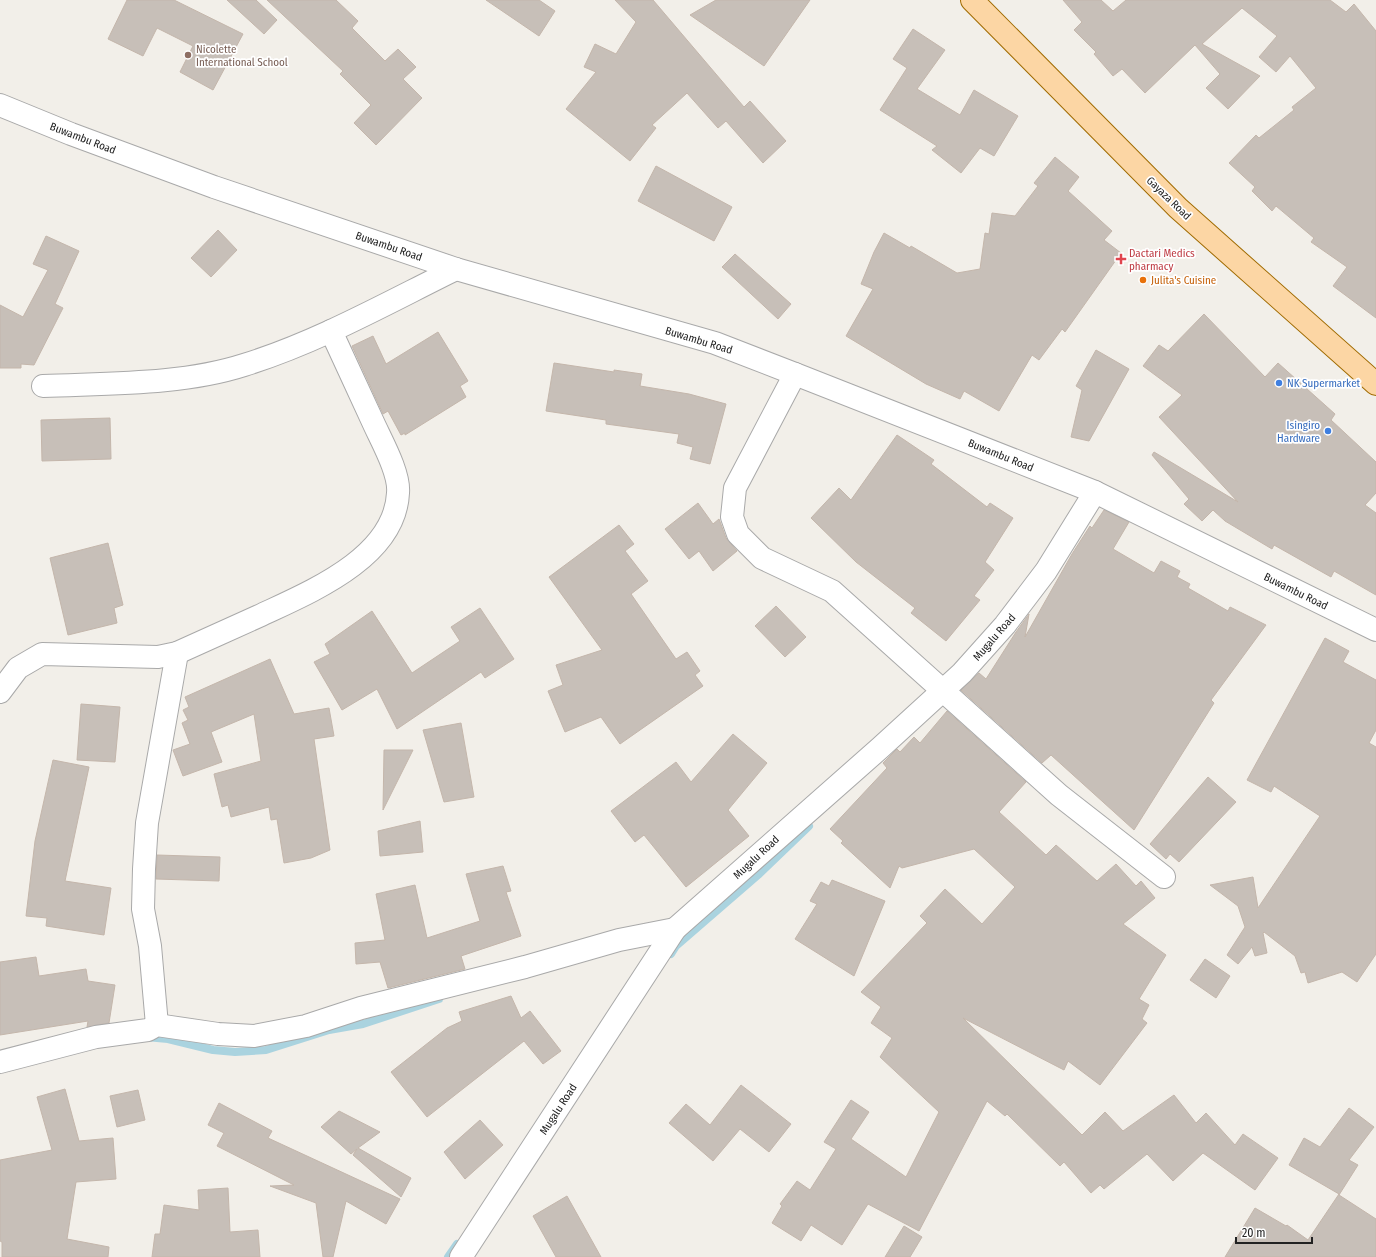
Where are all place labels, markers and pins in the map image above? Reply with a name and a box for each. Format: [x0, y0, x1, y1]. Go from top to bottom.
place label: Nicolette International School [196, 43, 288, 69]
marker: Nicolette International School [183, 50, 193, 60]
place label: Dactari Medics pharmacy [1129, 247, 1195, 273]
marker: Dactari Medics pharmacy [1116, 254, 1126, 264]
place label: Julita's Cuisine [1151, 274, 1216, 287]
marker: Julita's Cuisine [1138, 275, 1148, 285]
place label: NK Supermarket [1287, 377, 1361, 390]
marker: NK Supermarket [1274, 378, 1284, 388]
place label: Isingiro Hardware [1277, 419, 1320, 445]
marker: Isingiro Hardware [1323, 426, 1333, 436]

